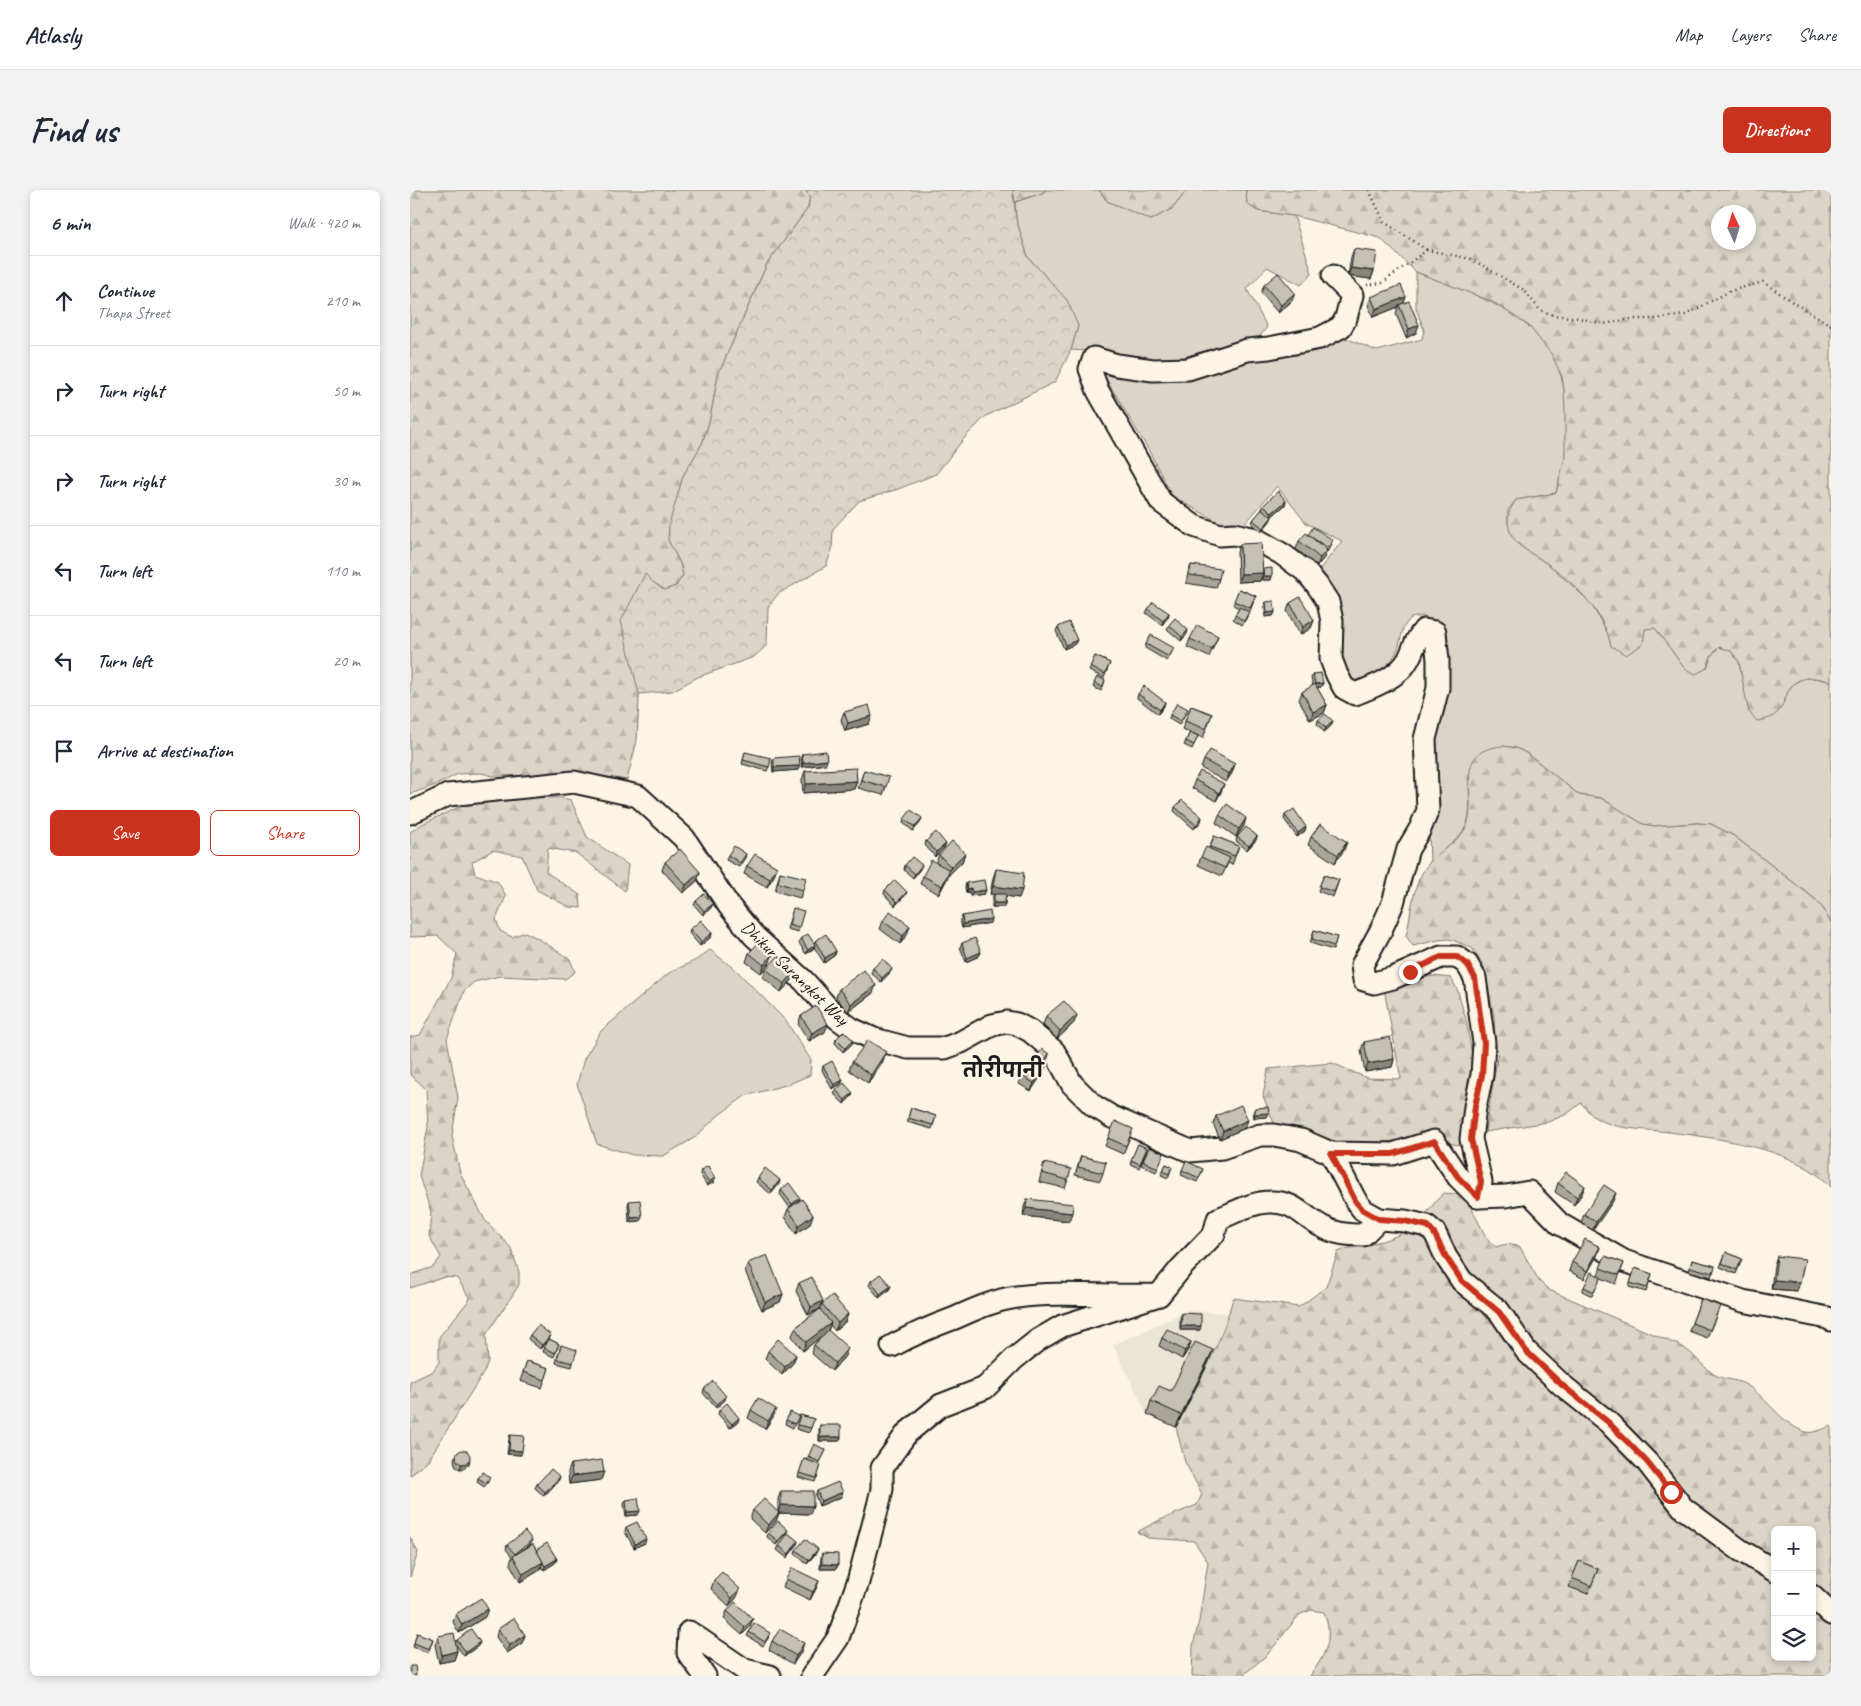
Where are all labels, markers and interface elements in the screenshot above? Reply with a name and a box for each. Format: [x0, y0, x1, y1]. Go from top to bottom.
text: Atlasly [25, 20, 81, 50]
text: Map [1675, 24, 1703, 46]
text: Layers [1731, 24, 1770, 46]
text: Share [1798, 24, 1836, 46]
button: Directions [1723, 107, 1831, 153]
text: Find us [30, 108, 117, 153]
north arrow [1711, 205, 1756, 250]
text: 6 min [50, 210, 91, 236]
text: Walk · 420 m [288, 213, 360, 233]
text: Continue [97, 279, 154, 303]
icon: ahead [50, 287, 78, 315]
text: 210 m [326, 291, 360, 311]
text: Thapa Street [97, 303, 170, 323]
icon: right [50, 377, 78, 405]
text: Turn right [97, 379, 164, 403]
text: 50 m [333, 381, 360, 401]
icon: right [50, 467, 78, 495]
text: Turn right [97, 469, 164, 493]
text: 30 m [333, 471, 360, 491]
icon: left [50, 557, 78, 585]
text: Turn left [97, 559, 152, 583]
text: 110 m [326, 561, 360, 581]
icon: left [50, 647, 78, 675]
text: Turn left [97, 649, 152, 673]
text: 20 m [333, 651, 360, 671]
icon: arrive [50, 737, 78, 765]
text: Arrive at destination [97, 739, 233, 763]
button: Save [50, 810, 200, 856]
button: Share [210, 810, 360, 856]
street label: Dhikur Sarangkot Way [737, 916, 855, 1031]
route end [1399, 961, 1422, 984]
district label: तोरीपानी [961, 1055, 1045, 1083]
route start [1660, 1481, 1683, 1504]
map controls [1771, 1526, 1816, 1661]
button: + [1771, 1526, 1816, 1571]
button: − [1771, 1571, 1816, 1616]
button: layers [1771, 1616, 1816, 1661]

